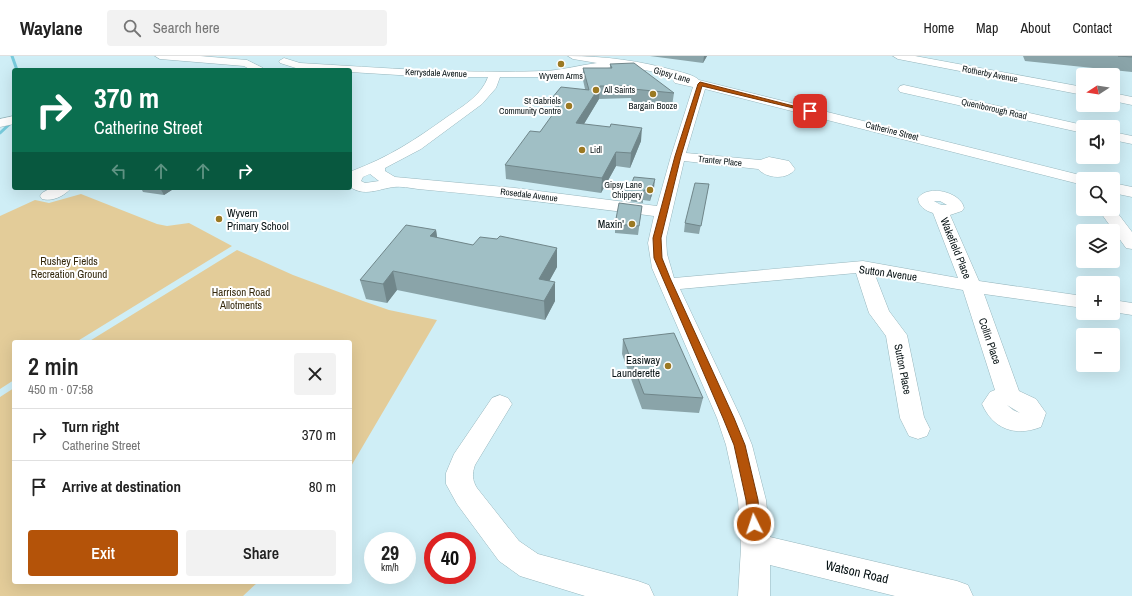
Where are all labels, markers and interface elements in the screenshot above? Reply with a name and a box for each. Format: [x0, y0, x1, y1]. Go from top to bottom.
search box [107, 10, 387, 46]
text: Waylane [20, 15, 83, 41]
icon: search [121, 17, 143, 39]
text: Search here [153, 17, 220, 38]
text: Home [923, 19, 954, 37]
text: Map [976, 19, 998, 37]
text: About [1020, 19, 1050, 37]
text: Contact [1072, 19, 1112, 37]
marker: Wyvern Arms [556, 59, 566, 69]
street label: Rotherby Avenue [961, 63, 1019, 85]
street label: Gipsy Lane [652, 64, 692, 86]
street label: Kerrysdale Avenue [405, 66, 467, 80]
north arrow [1076, 68, 1120, 112]
map controls [1076, 68, 1120, 372]
place label: Wyvern Arms [539, 70, 583, 82]
text: 370 m [94, 79, 159, 117]
icon: right [28, 84, 80, 136]
place label: All Saints [603, 84, 635, 96]
marker: All Saints [591, 85, 601, 95]
marker: Bargain Booze [648, 89, 658, 99]
pin [793, 94, 827, 128]
place label: St Gabriels Community Centre [499, 95, 561, 117]
street label: Queniborough Road [960, 96, 1028, 122]
place label: Bargain Booze [629, 100, 677, 112]
icon: arrive [799, 100, 821, 122]
marker: St Gabriels Community Centre [564, 101, 574, 111]
text: Catherine Street [94, 115, 202, 140]
street label: Catherine Street [864, 119, 920, 143]
button: sound [1076, 120, 1120, 164]
place label: Lidl [590, 144, 602, 156]
marker: Lidl [577, 145, 587, 155]
street label: Tranter Place [697, 153, 743, 169]
icon: left [108, 160, 130, 182]
icon: ahead [150, 160, 172, 182]
icon: ahead [192, 160, 214, 182]
icon: right [234, 160, 256, 182]
button: search [1076, 172, 1120, 216]
place label: Gipsy Lane Chippery [604, 179, 642, 201]
marker: Gipsy Lane Chippery [645, 185, 655, 195]
street label: Rosedale Avenue [500, 186, 558, 204]
place label: Wyvern Primary School [227, 206, 289, 233]
marker: Wyvern Primary School [214, 214, 224, 224]
street label: Wakefield Place [937, 215, 975, 281]
place label: Maxin' [598, 217, 624, 231]
marker: Maxin' [627, 219, 637, 229]
button: layers [1076, 224, 1120, 268]
park label: Rushey Fields Recreation Ground [31, 254, 107, 281]
street label: Sutton Avenue [858, 262, 918, 284]
button: + [1076, 276, 1120, 320]
park label: Harrison Road Allotments [212, 285, 270, 312]
street label: Collin Place [976, 316, 1004, 366]
button: − [1076, 328, 1120, 372]
street label: Sutton Place [891, 343, 915, 395]
text: 2 min [28, 350, 79, 382]
button: close [294, 353, 336, 395]
place label: Easiway Launderette [612, 353, 660, 380]
marker: Easiway Launderette [663, 361, 673, 371]
text: 450 m · 07:58 [28, 381, 93, 398]
text: Turn right [62, 416, 119, 437]
icon: right [28, 424, 50, 446]
text: 370 m [302, 424, 336, 445]
text: Catherine Street [62, 437, 140, 454]
icon: arrive [28, 476, 50, 498]
text: Arrive at destination [62, 476, 181, 497]
text: 80 m [309, 476, 336, 497]
position arrow [733, 503, 775, 545]
button: Exit [28, 530, 178, 576]
button: Share [186, 530, 336, 576]
speed limit sign: 40 [424, 532, 476, 584]
text: 29 [381, 539, 399, 566]
street label: Watson Road [824, 556, 890, 588]
text: km/h [381, 561, 399, 574]

